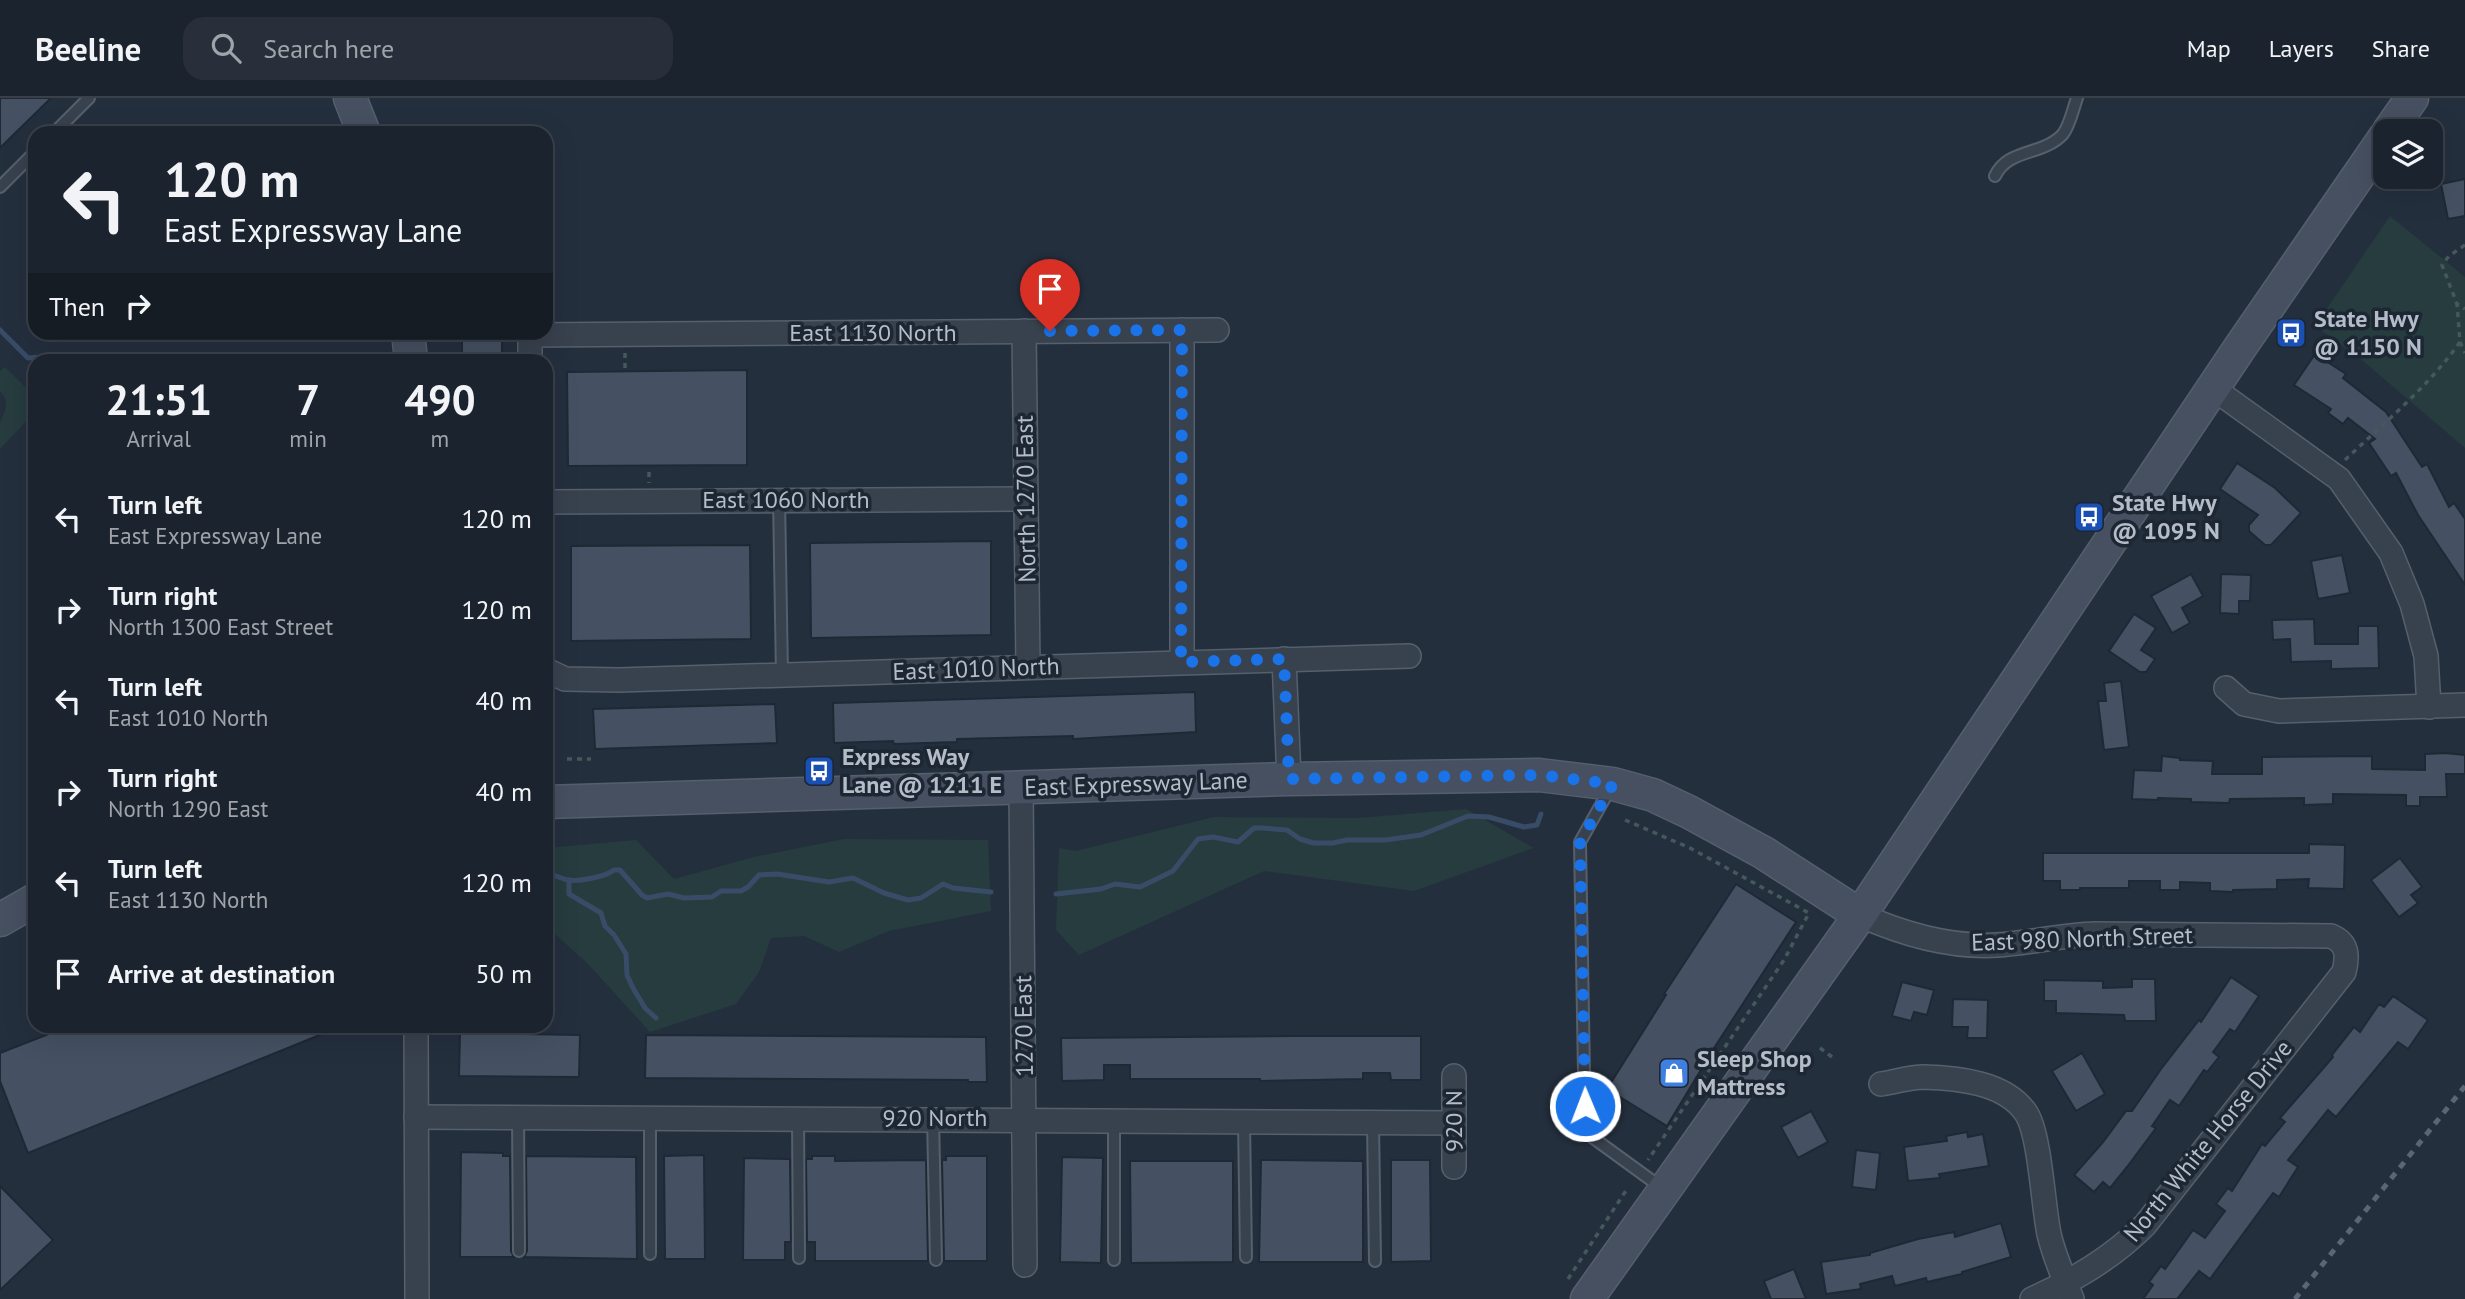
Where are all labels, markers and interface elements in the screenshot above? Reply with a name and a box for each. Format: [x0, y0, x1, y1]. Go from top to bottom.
search box [183, 17, 673, 80]
text: Beeline [35, 27, 141, 70]
icon: search [207, 29, 245, 67]
text: Search here [263, 32, 394, 65]
text: Map [2187, 33, 2231, 64]
text: Layers [2269, 33, 2334, 64]
text: Share [2372, 33, 2430, 64]
map controls [2373, 119, 2443, 189]
button: layers [2373, 119, 2443, 189]
text: 120 m [164, 147, 299, 211]
icon: left [49, 154, 140, 245]
text: East Expressway Lane [164, 209, 462, 251]
pin [1020, 259, 1080, 331]
icon: arrive [1031, 270, 1069, 308]
icon: right [119, 287, 157, 325]
text: Then [49, 290, 105, 323]
place label: State Hwy @ 1150 N [2314, 303, 2422, 362]
bus stop icon: State Hwy @ 1150 N [2274, 316, 2308, 350]
street label: East 1130 North [789, 317, 957, 348]
text: 21:51 [105, 372, 212, 427]
text: 7 [296, 372, 320, 427]
text: 490 [404, 372, 476, 427]
street label: North 1270 East [1009, 415, 1042, 583]
text: Arrival [126, 424, 191, 453]
text: min [289, 424, 327, 453]
text: m [431, 424, 449, 453]
street label: East 1060 North [702, 484, 870, 515]
place label: State Hwy @ 1095 N [2112, 487, 2220, 546]
text: Turn left [108, 488, 202, 521]
icon: left [49, 500, 87, 538]
bus stop icon: State Hwy @ 1095 N [2072, 500, 2106, 534]
text: 120 m [461, 502, 532, 535]
text: East Expressway Lane [108, 521, 322, 550]
text: Turn right [108, 579, 217, 612]
icon: right [49, 591, 87, 629]
text: 120 m [461, 593, 532, 626]
text: North 1300 East Street [108, 612, 333, 641]
street label: East 1010 North [892, 650, 1060, 687]
text: Turn left [108, 670, 202, 703]
icon: left [49, 682, 87, 720]
text: 40 m [476, 684, 532, 717]
text: East 1010 North [108, 703, 268, 732]
place label: Express Way Lane @ 1211 E [842, 741, 1002, 800]
bus stop icon: Express Way Lane @ 1211 E [802, 754, 836, 788]
text: Turn right [108, 761, 217, 794]
street label: East Expressway Lane [1024, 764, 1248, 803]
icon: right [49, 773, 87, 811]
text: 40 m [476, 775, 532, 808]
text: North 1290 East [108, 794, 268, 823]
text: Turn left [108, 852, 202, 885]
icon: left [49, 864, 87, 902]
text: 120 m [461, 866, 532, 899]
text: East 1130 North [108, 885, 268, 914]
street label: East 980 North Street [1971, 919, 2193, 958]
icon: arrive [49, 955, 87, 993]
text: Arrive at destination [108, 957, 335, 990]
text: 50 m [476, 957, 532, 990]
street label: 1270 East [1007, 975, 1040, 1077]
street label: North White Horse Drive [2117, 1034, 2299, 1248]
place label: Sleep Shop Mattress [1697, 1043, 1812, 1102]
shop icon: Sleep Shop Mattress [1657, 1056, 1691, 1090]
position arrow [1548, 1069, 1622, 1143]
street label: 920 N [1438, 1090, 1469, 1152]
street label: 920 North [883, 1102, 987, 1133]

